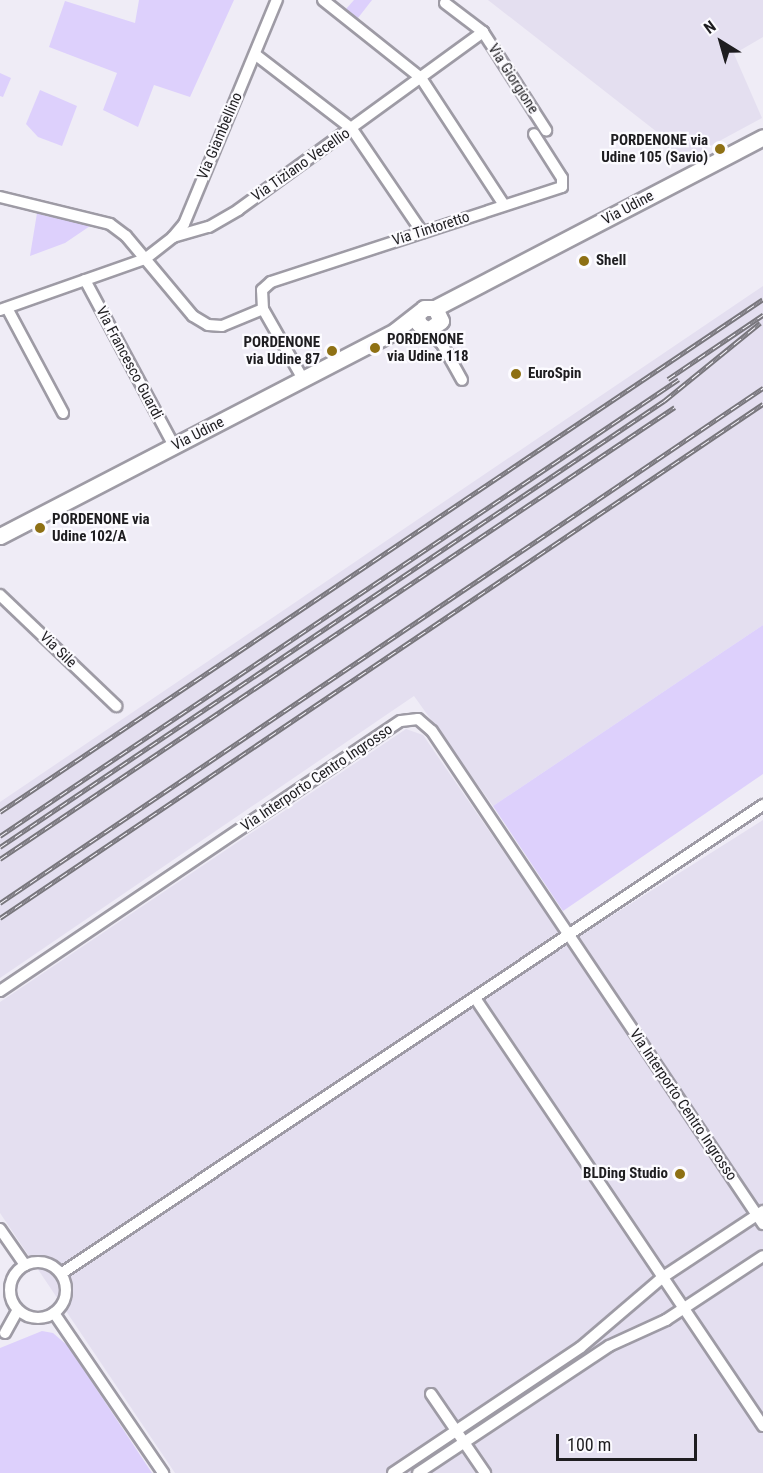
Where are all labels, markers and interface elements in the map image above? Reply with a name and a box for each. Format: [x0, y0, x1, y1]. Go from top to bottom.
north arrow [691, 12, 751, 72]
text: N [700, 17, 719, 38]
street label: Via Giorgione [484, 41, 542, 117]
street label: Via Giambellino [194, 90, 246, 182]
street label: Via Tiziano Vecellio [248, 124, 354, 206]
place label: PORDENONE via Udine 105 (Savio) [601, 131, 708, 166]
marker: PORDENONE via Udine 105 (Savio) [713, 142, 727, 156]
street label: Via Udine [599, 187, 657, 229]
street label: Via Tintoretto [390, 208, 472, 250]
place label: Shell [596, 252, 626, 270]
marker: Shell [577, 254, 591, 268]
street label: Via Francesco Guardi [92, 303, 166, 423]
place label: PORDENONE via Udine 118 [387, 330, 469, 365]
place label: PORDENONE via Udine 87 [244, 333, 320, 368]
marker: PORDENONE via Udine 118 [368, 341, 382, 355]
marker: PORDENONE via Udine 87 [325, 344, 339, 358]
place label: EuroSpin [528, 365, 581, 383]
marker: EuroSpin [509, 367, 523, 381]
street label: Via Udine [169, 413, 227, 455]
place label: PORDENONE via Udine 102/A [52, 510, 150, 545]
marker: PORDENONE via Udine 102/A [33, 521, 47, 535]
street label: Via Sile [36, 628, 80, 672]
street label: Via Interporto Centro Ingrosso [238, 721, 396, 835]
street label: Via Interporto Centro Ingrosso [626, 1026, 740, 1184]
place label: BLDing Studio [583, 1165, 668, 1183]
marker: BLDing Studio [673, 1167, 687, 1181]
scale bar [559, 1422, 700, 1460]
text: 100 m [567, 1434, 611, 1455]

